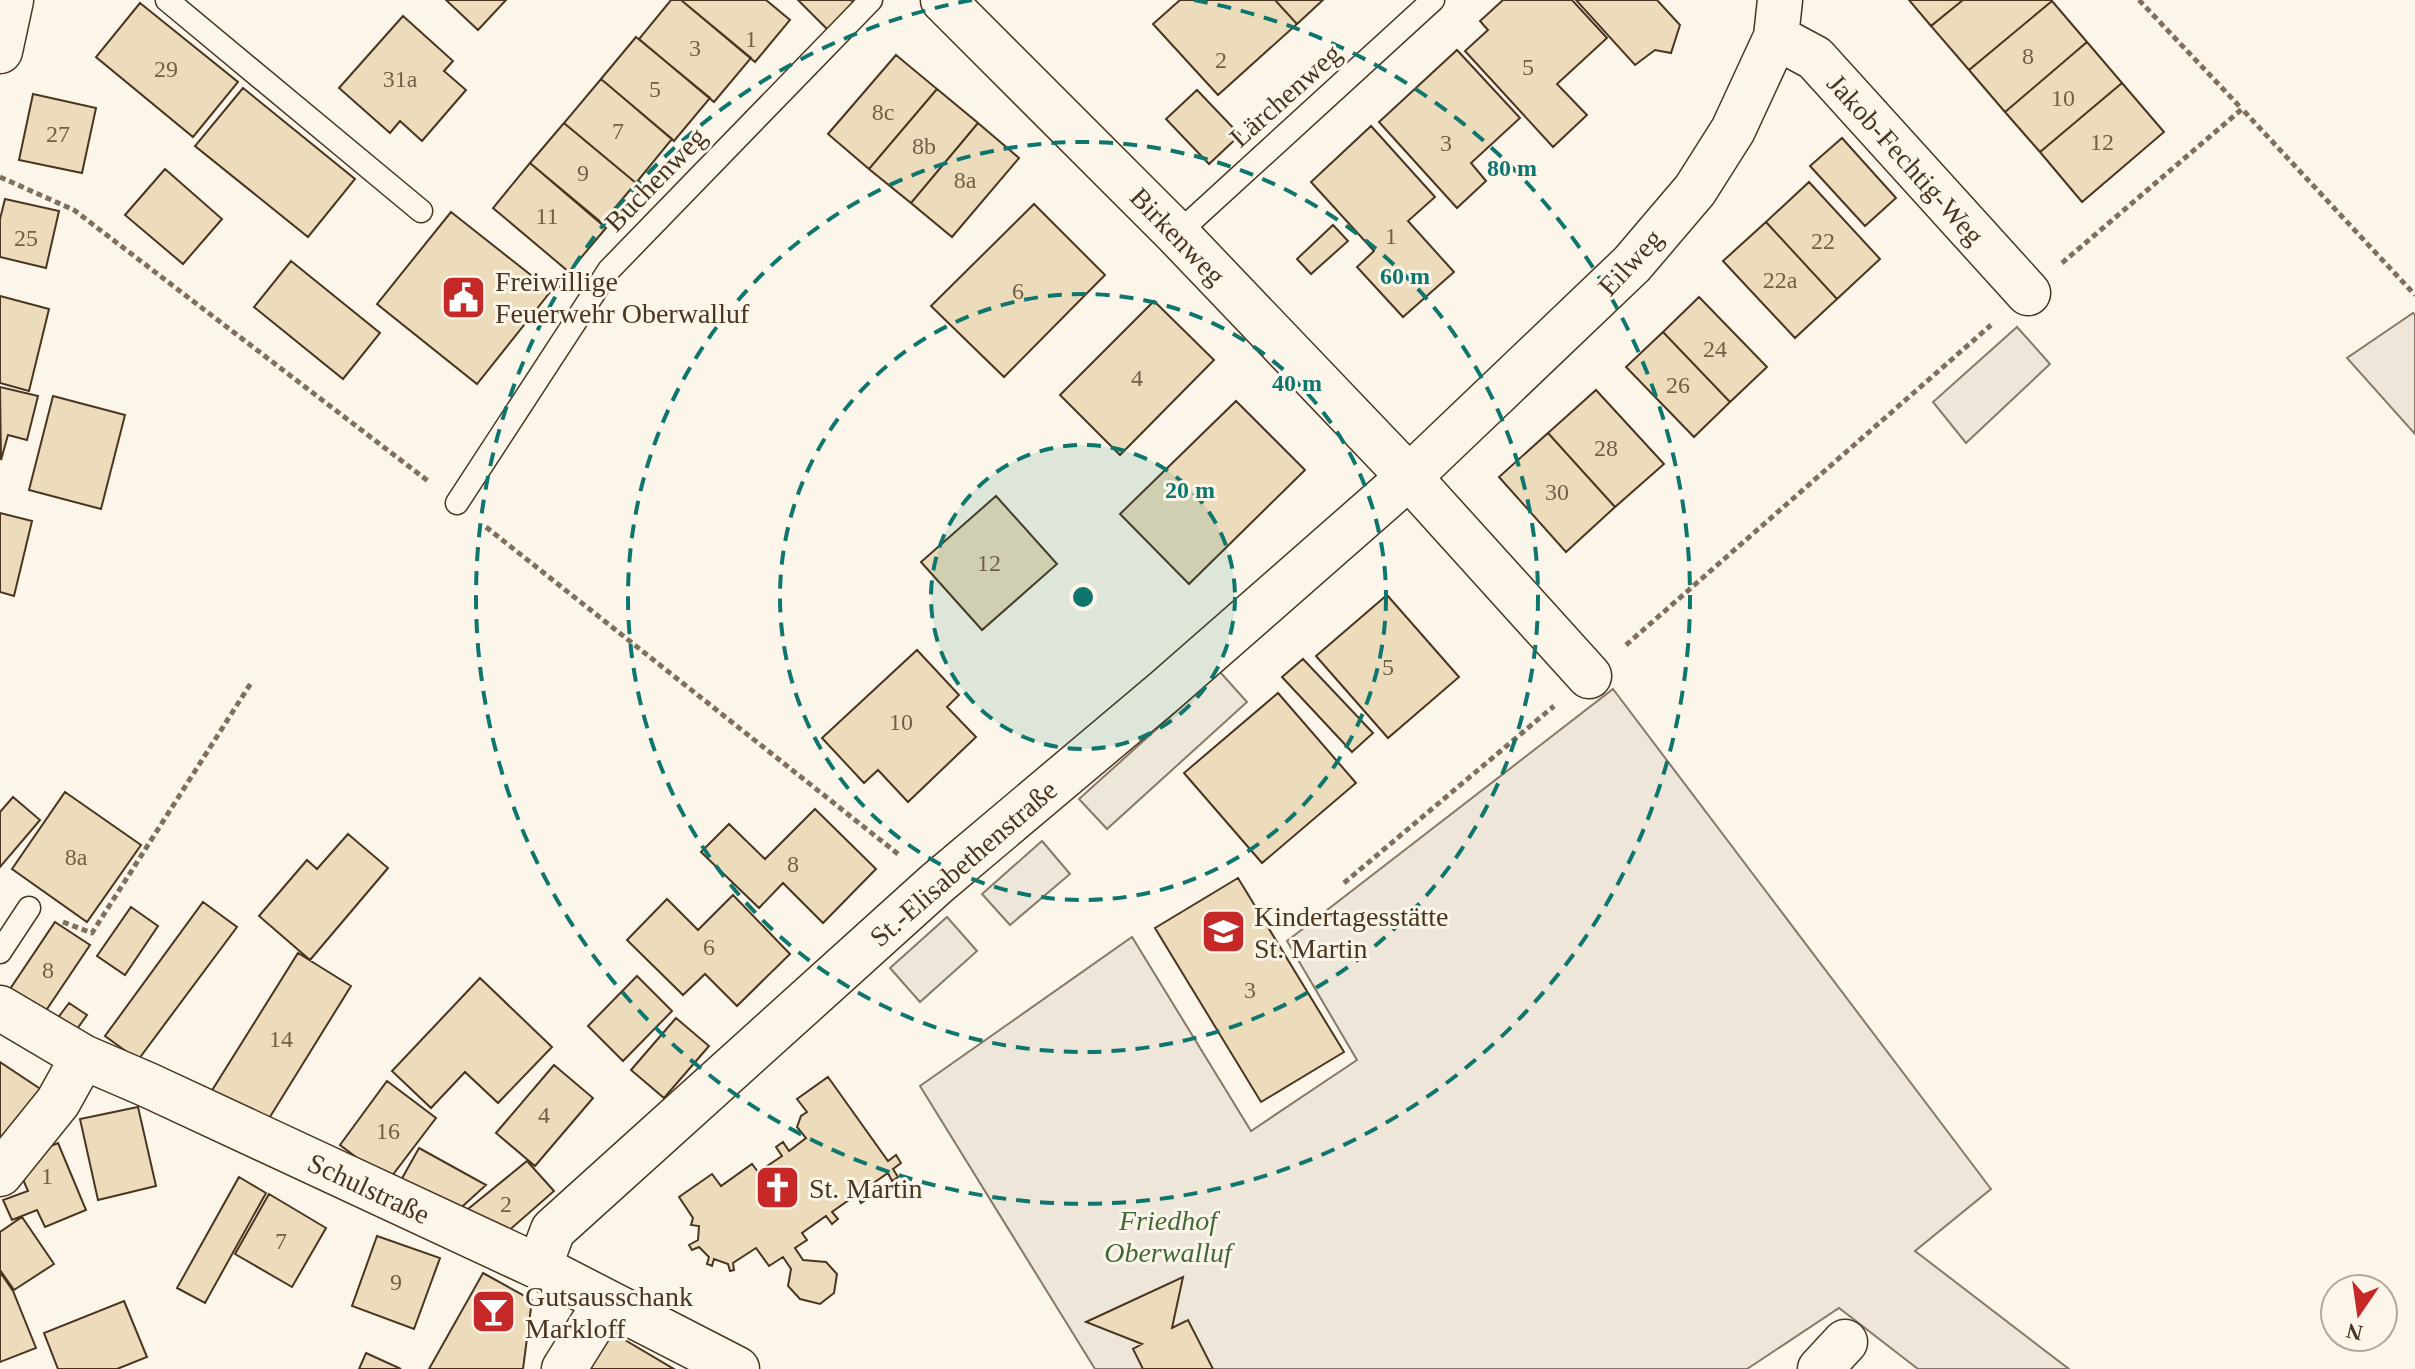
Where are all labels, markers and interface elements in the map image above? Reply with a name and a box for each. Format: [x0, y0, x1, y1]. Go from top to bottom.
house number: 1 [745, 26, 757, 52]
house number: 3 [689, 35, 701, 61]
street label: Lärchenweg [1224, 38, 1347, 153]
house number: 8 [2022, 43, 2034, 69]
house number: 2 [1215, 47, 1227, 73]
house number: 5 [1522, 54, 1534, 80]
house number: 29 [154, 56, 178, 82]
house number: 31a [383, 66, 418, 92]
street label: Jakob-Fechtig-Weg [1821, 68, 1990, 251]
house number: 5 [649, 76, 661, 102]
house number: 10 [2051, 85, 2075, 111]
house number: 8c [872, 99, 894, 125]
house number: 7 [612, 118, 624, 144]
house number: 27 [46, 121, 70, 147]
street label: Buchenweg [598, 121, 712, 238]
house number: 12 [2090, 129, 2114, 155]
house number: 3 [1440, 130, 1452, 156]
house number: 8b [912, 133, 936, 159]
text: 80 m [1487, 155, 1537, 181]
house number: 9 [577, 160, 589, 186]
house number: 8a [954, 167, 977, 193]
street label: Birkenweg [1124, 181, 1231, 291]
house number: 11 [535, 203, 559, 229]
house number: 1 [1385, 223, 1397, 249]
street label: Eilweg [1592, 223, 1669, 302]
house number: 25 [14, 225, 38, 251]
house number: 22 [1811, 228, 1835, 254]
text: 60 m [1380, 263, 1430, 289]
place label: Freiwillige Feuerwehr Oberwalluf [495, 266, 750, 329]
house number: 22a [1763, 267, 1798, 293]
public building icon: Freiwillige Feuerwehr Oberwalluf [440, 273, 488, 321]
house number: 6 [1012, 278, 1024, 304]
house number: 24 [1703, 336, 1727, 362]
house number: 4 [1131, 365, 1143, 391]
text: 40 m [1272, 370, 1322, 396]
house number: 26 [1666, 372, 1690, 398]
house number: 28 [1594, 435, 1618, 461]
text: 20 m [1165, 477, 1215, 503]
house number: 30 [1545, 479, 1569, 505]
house number: 12 [977, 550, 1001, 576]
centre of rings [1069, 583, 1097, 611]
house number: 5 [1382, 654, 1394, 680]
house number: 10 [889, 709, 913, 735]
street label: St.-Elisabethenstraße [864, 774, 1063, 953]
house number: 8a [65, 844, 88, 870]
house number: 8 [787, 851, 799, 877]
place label: Kindertagesstätte St. Martin [1254, 901, 1448, 964]
school or university icon: Kindertagesstätte St. Martin [1199, 908, 1247, 956]
house number: 6 [703, 934, 715, 960]
house number: 8 [42, 957, 54, 983]
house number: 3 [1244, 977, 1256, 1003]
house number: 14 [269, 1026, 293, 1052]
house number: 4 [538, 1102, 550, 1128]
house number: 16 [376, 1118, 400, 1144]
street label: Schulstraße [303, 1147, 435, 1230]
house number: 1 [41, 1163, 53, 1189]
church icon: St. Martin [754, 1164, 802, 1212]
place label: St. Martin [809, 1173, 923, 1204]
house number: 2 [500, 1191, 512, 1217]
park label: Friedhof Oberwalluf [1104, 1205, 1235, 1268]
house number: 7 [275, 1228, 287, 1254]
house number: 9 [390, 1269, 402, 1295]
north arrow [2319, 1273, 2399, 1353]
place label: Gutsausschank Markloff [525, 1281, 693, 1344]
bar icon: Gutsausschank Markloff [470, 1288, 518, 1336]
text: N [2344, 1318, 2365, 1346]

